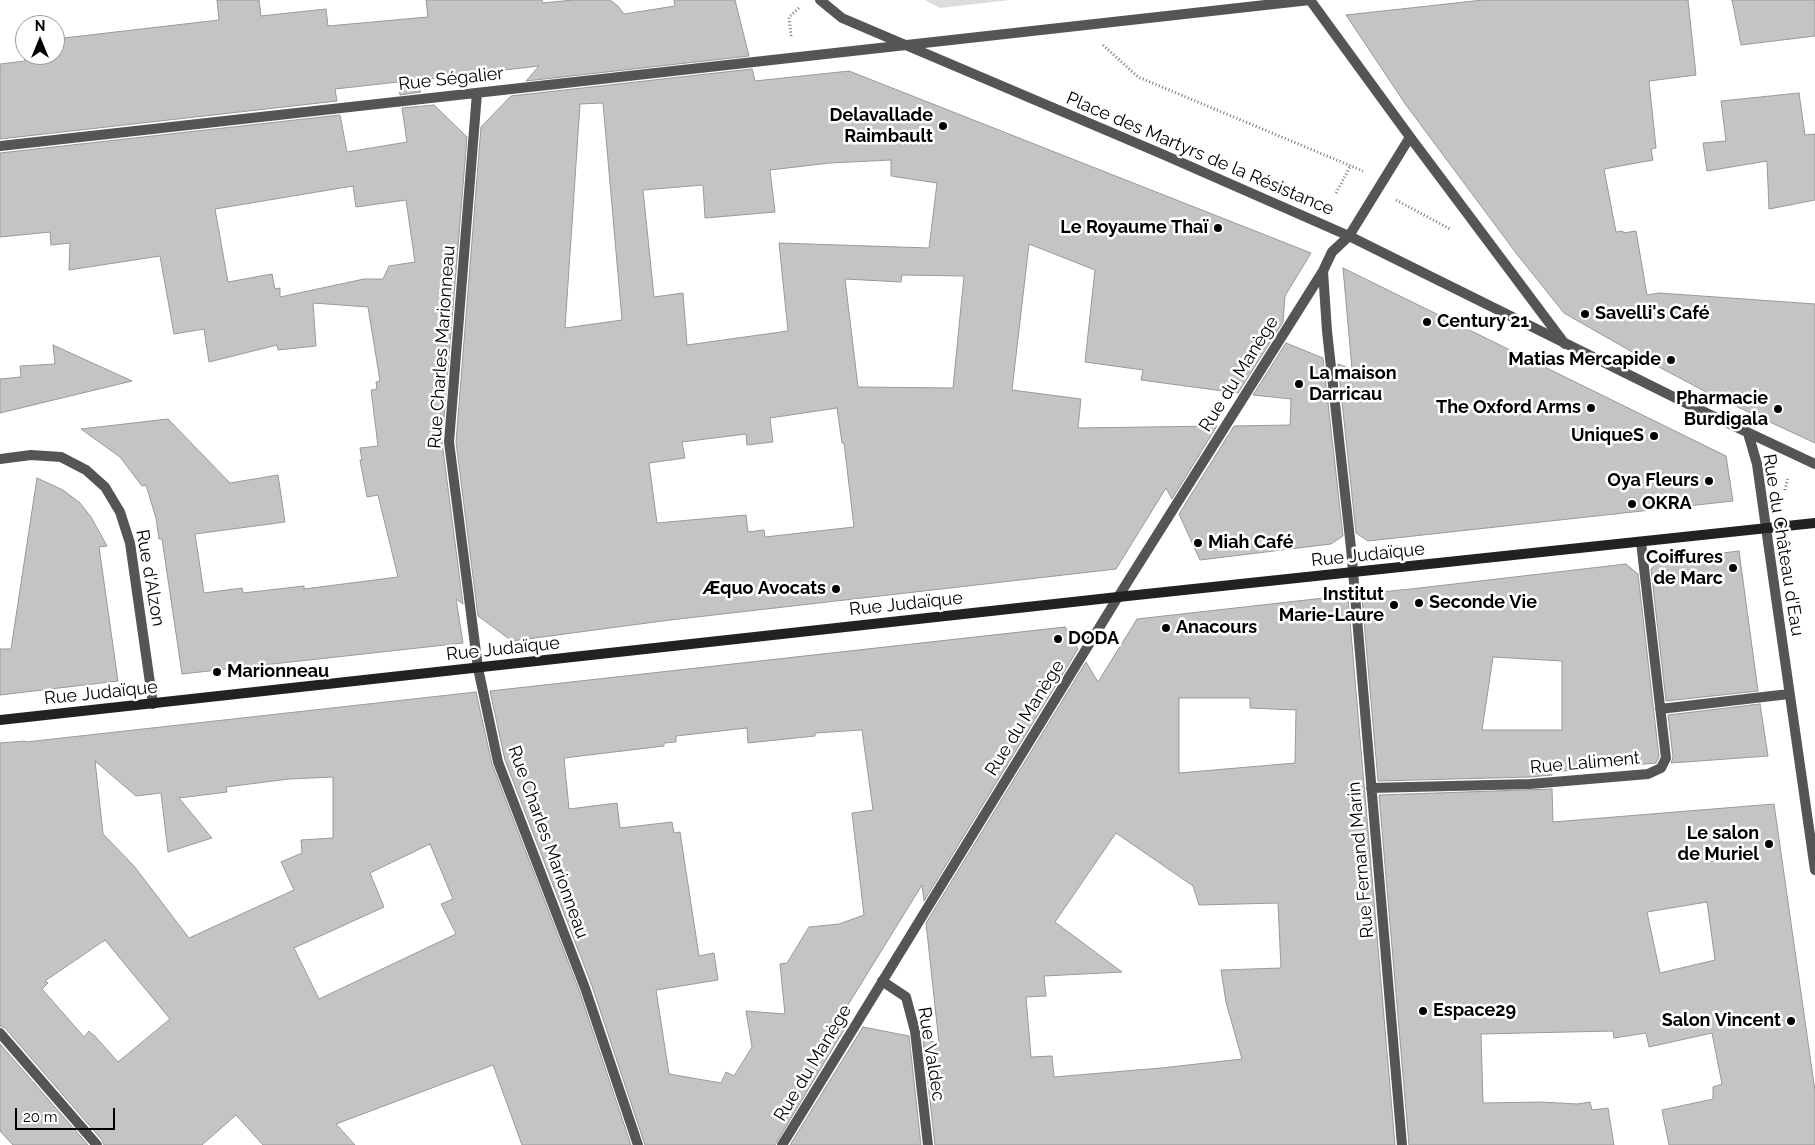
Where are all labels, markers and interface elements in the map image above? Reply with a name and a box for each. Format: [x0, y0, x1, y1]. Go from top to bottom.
north arrow [15, 15, 65, 65]
text: N [35, 18, 45, 34]
street label: Rue Ségalier [397, 63, 505, 95]
street label: Place des Martyrs de la Résistance [1063, 88, 1337, 220]
place label: Delavallade Raimbault [830, 105, 933, 148]
marker: Delavallade Raimbault [937, 120, 949, 132]
place label: Le Royaume Thaï [1060, 217, 1208, 239]
marker: Le Royaume Thaï [1212, 222, 1224, 234]
street label: Rue Charles Marionneau [424, 245, 460, 449]
place label: Savelli's Café [1595, 303, 1710, 325]
marker: Savelli's Café [1579, 308, 1591, 320]
place label: Century 21 [1437, 311, 1529, 333]
street label: Rue du Manège [1195, 312, 1283, 436]
marker: Century 21 [1421, 316, 1433, 328]
place label: Matias Mercapide [1508, 349, 1661, 371]
marker: Matias Mercapide [1665, 354, 1677, 366]
place label: La maison Darricau [1309, 363, 1397, 406]
marker: La maison Darricau [1293, 378, 1305, 390]
place label: Pharmacie Burdigala [1676, 388, 1768, 430]
place label: The Oxford Arms [1436, 397, 1581, 419]
marker: The Oxford Arms [1585, 402, 1597, 414]
marker: Pharmacie Burdigala [1772, 403, 1784, 415]
place label: UniqueS [1571, 425, 1644, 447]
marker: UniqueS [1648, 430, 1660, 442]
street label: Rue du Château d'Eau [1758, 452, 1808, 638]
place label: Oya Fleurs [1607, 470, 1699, 492]
marker: Oya Fleurs [1703, 475, 1715, 487]
place label: OKRA [1642, 493, 1692, 515]
marker: OKRA [1626, 498, 1638, 510]
street label: Rue d'Alzon [131, 528, 169, 628]
place label: Miah Café [1208, 532, 1294, 554]
marker: Miah Café [1192, 537, 1204, 549]
street label: Rue Judaïque [1310, 538, 1426, 572]
place label: Coiffures de Marc [1646, 547, 1723, 590]
marker: Coiffures de Marc [1727, 562, 1739, 574]
place label: Æquo Avocats [703, 578, 826, 600]
marker: Æquo Avocats [830, 583, 842, 595]
place label: Institut Marie-Laure [1279, 584, 1384, 626]
street label: Rue Judaïque [848, 587, 964, 621]
place label: Seconde Vie [1429, 592, 1537, 614]
marker: Seconde Vie [1413, 597, 1425, 609]
marker: Institut Marie-Laure [1388, 599, 1400, 611]
place label: Anacours [1176, 617, 1257, 639]
marker: Anacours [1160, 622, 1172, 634]
place label: DODA [1068, 628, 1119, 650]
street label: Rue Judaïque [445, 632, 561, 666]
marker: DODA [1052, 633, 1064, 645]
street label: Rue du Manège [981, 656, 1069, 780]
place label: Marionneau [227, 661, 329, 683]
marker: Marionneau [211, 666, 223, 678]
street label: Rue Judaïque [43, 676, 159, 710]
street label: Rue Charles Marionneau [503, 743, 593, 941]
street label: Rue Laliment [1529, 747, 1641, 779]
street label: Rue Fernand Marin [1343, 781, 1379, 939]
place label: Le salon de Muriel [1678, 823, 1759, 866]
marker: Le salon de Muriel [1763, 838, 1775, 850]
place label: Espace29 [1433, 1000, 1516, 1022]
street label: Rue du Manège [770, 1001, 856, 1125]
street label: Rue Valdec [913, 1005, 949, 1103]
marker: Espace29 [1417, 1005, 1429, 1017]
place label: Salon Vincent [1662, 1010, 1781, 1032]
marker: Salon Vincent [1785, 1015, 1797, 1027]
scale bar [18, 1098, 118, 1130]
text: 20 m [23, 1108, 58, 1126]

